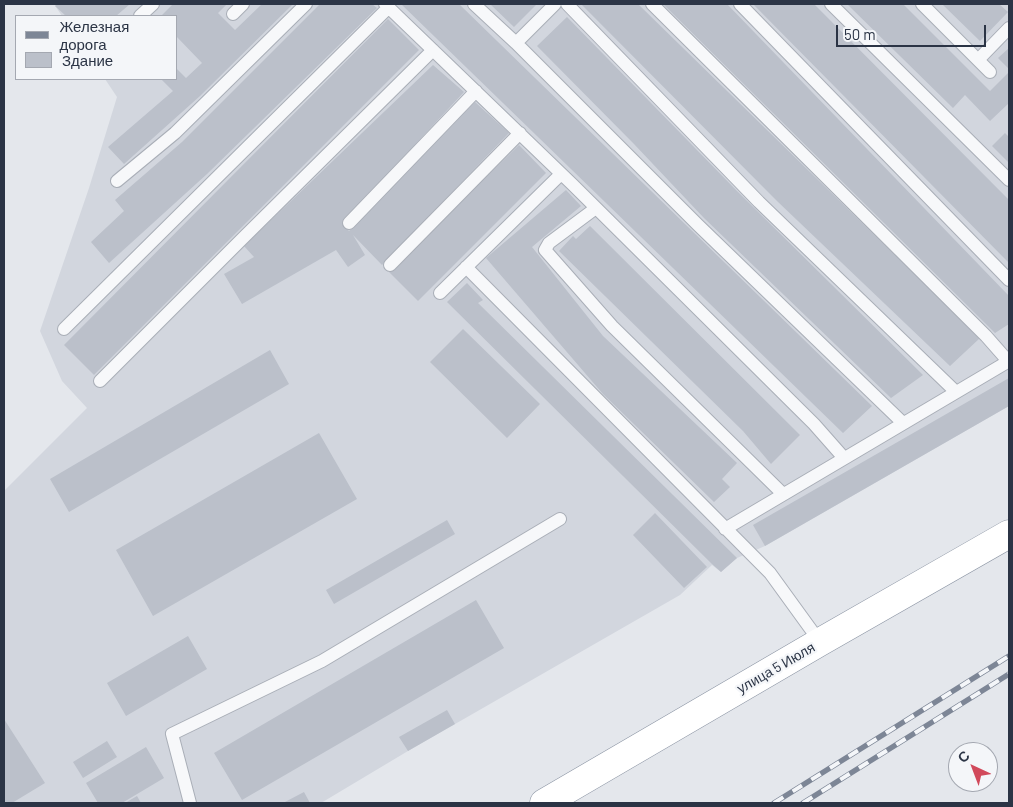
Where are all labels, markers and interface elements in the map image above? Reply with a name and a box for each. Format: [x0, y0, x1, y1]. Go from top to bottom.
legend [15, 15, 178, 80]
scale bar [838, 15, 988, 47]
text: Железная дорога [59, 17, 129, 53]
text: 50 m [844, 25, 876, 43]
text: Здание [62, 51, 113, 69]
street label: улица 5 Июля [734, 639, 818, 697]
north arrow [948, 742, 998, 792]
text: С [954, 747, 973, 766]

